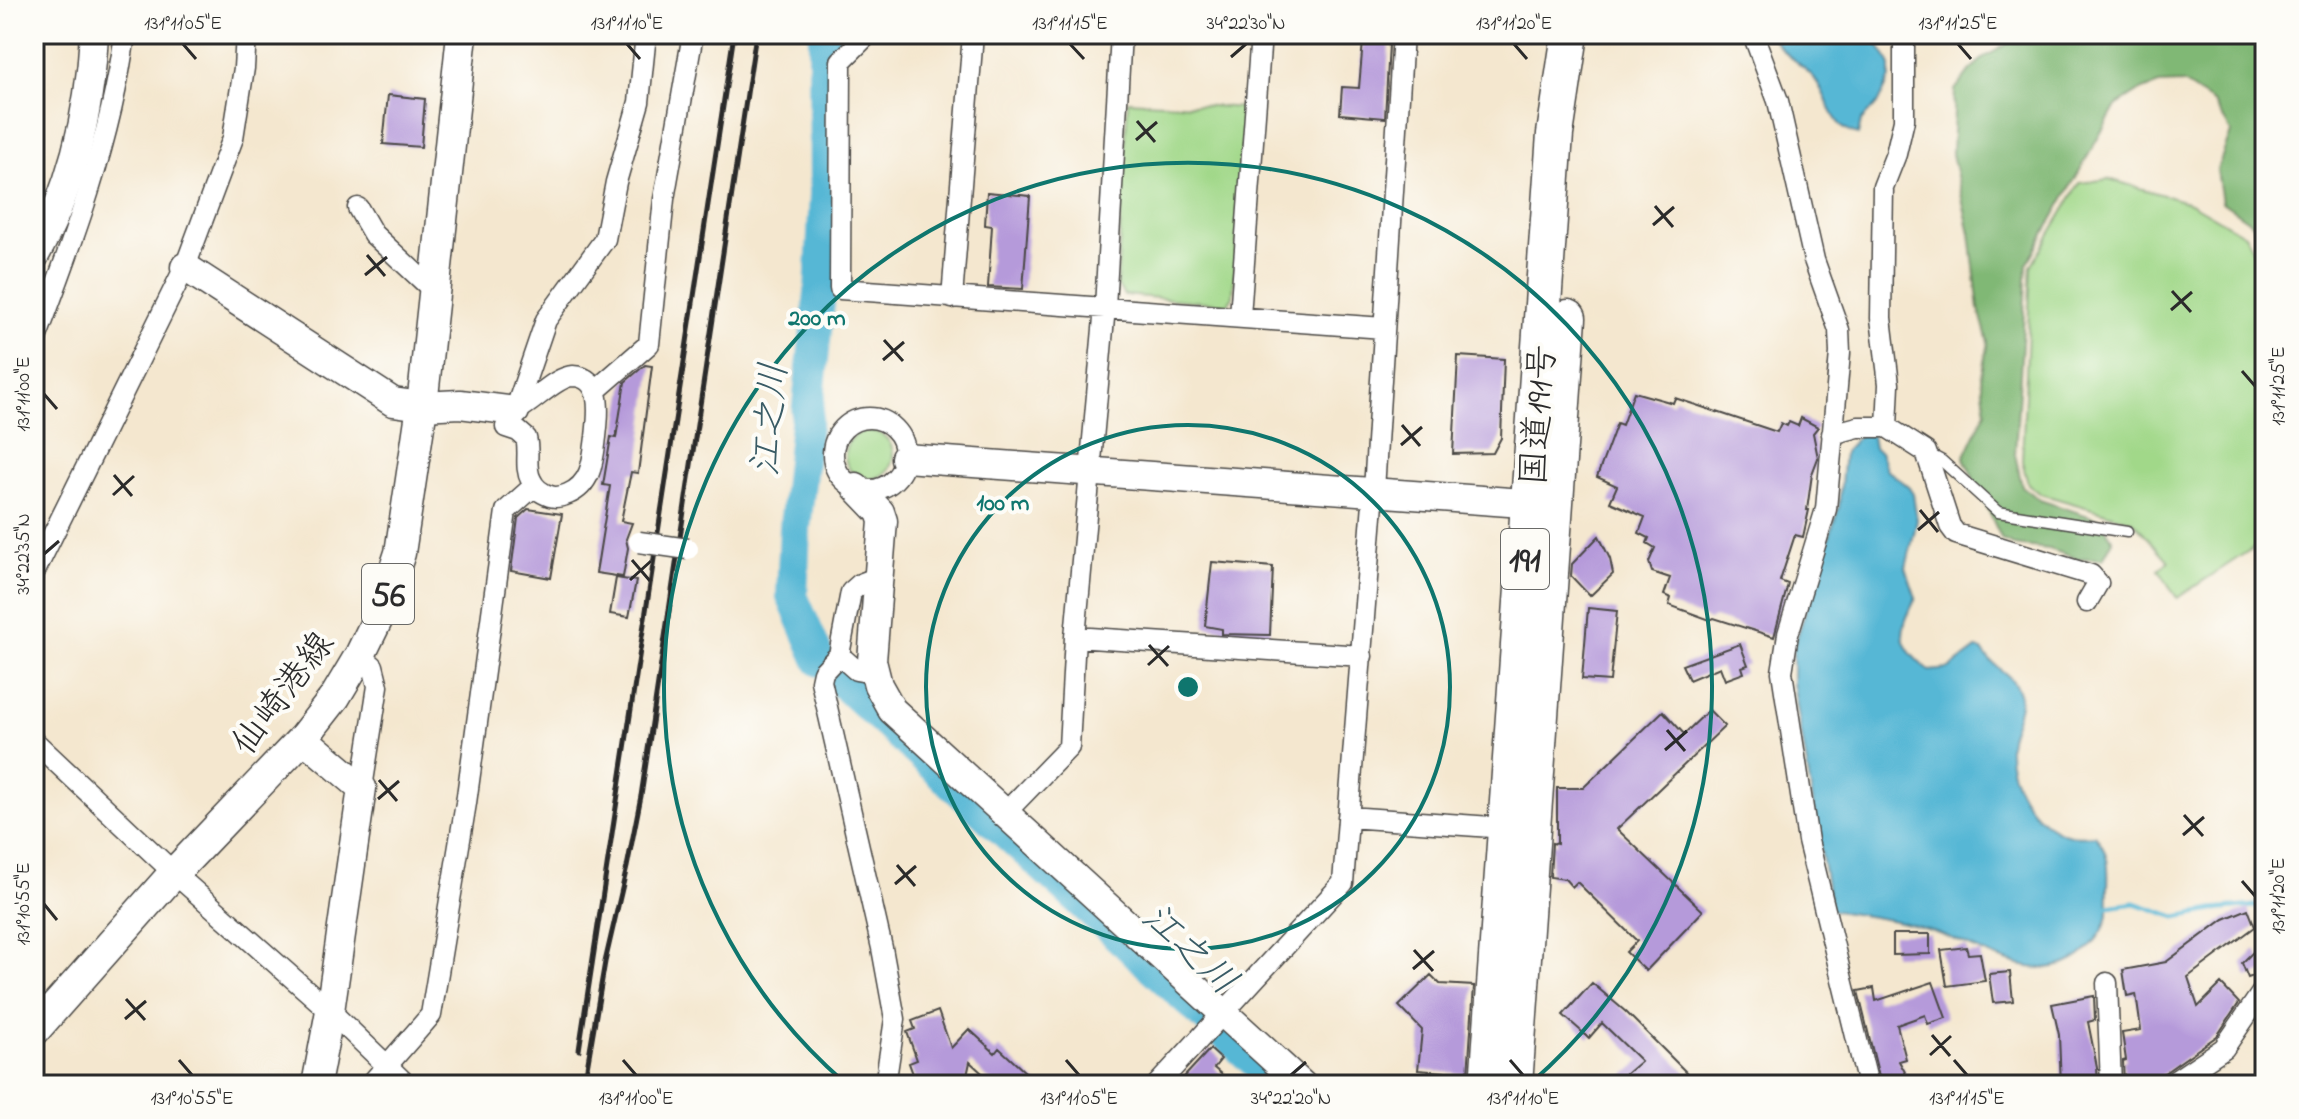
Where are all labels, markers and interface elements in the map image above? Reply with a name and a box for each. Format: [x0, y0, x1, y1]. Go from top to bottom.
text: 131°11'05"E [144, 10, 222, 39]
text: 131°11'10"E [591, 10, 663, 39]
text: 131°11'15"E [1032, 10, 1108, 39]
text: 34°22'30"N [1207, 10, 1285, 39]
text: 131°11'20"E [1476, 10, 1552, 39]
text: 131°11'25"E [1918, 10, 1998, 39]
text: 200 m [787, 302, 846, 337]
street label: 国道191号 [1509, 343, 1572, 488]
text: 131°11'25"E [2265, 346, 2294, 426]
text: 131°11'00"E [10, 356, 39, 432]
water label: 江之川 [739, 360, 805, 479]
text: 100 m [977, 487, 1030, 522]
text: 34°22'35"N [10, 513, 39, 595]
road number: 191 [1501, 529, 1549, 589]
road number: 56 [362, 564, 414, 624]
street label: 仙崎港線 [220, 621, 349, 768]
centre of rings [1174, 673, 1202, 701]
text: 131°11'20"E [2265, 858, 2294, 934]
text: 131°10'55"E [10, 862, 39, 946]
water label: 江之川 [1127, 892, 1249, 1010]
text: 131°10'55"E [150, 1085, 234, 1114]
text: 131°11'00"E [598, 1085, 674, 1114]
text: 131°11'05"E [1040, 1085, 1118, 1114]
text: 34°22'20"N [1251, 1085, 1331, 1114]
text: 131°11'10"E [1487, 1085, 1559, 1114]
text: 131°11'15"E [1929, 1085, 2005, 1114]

